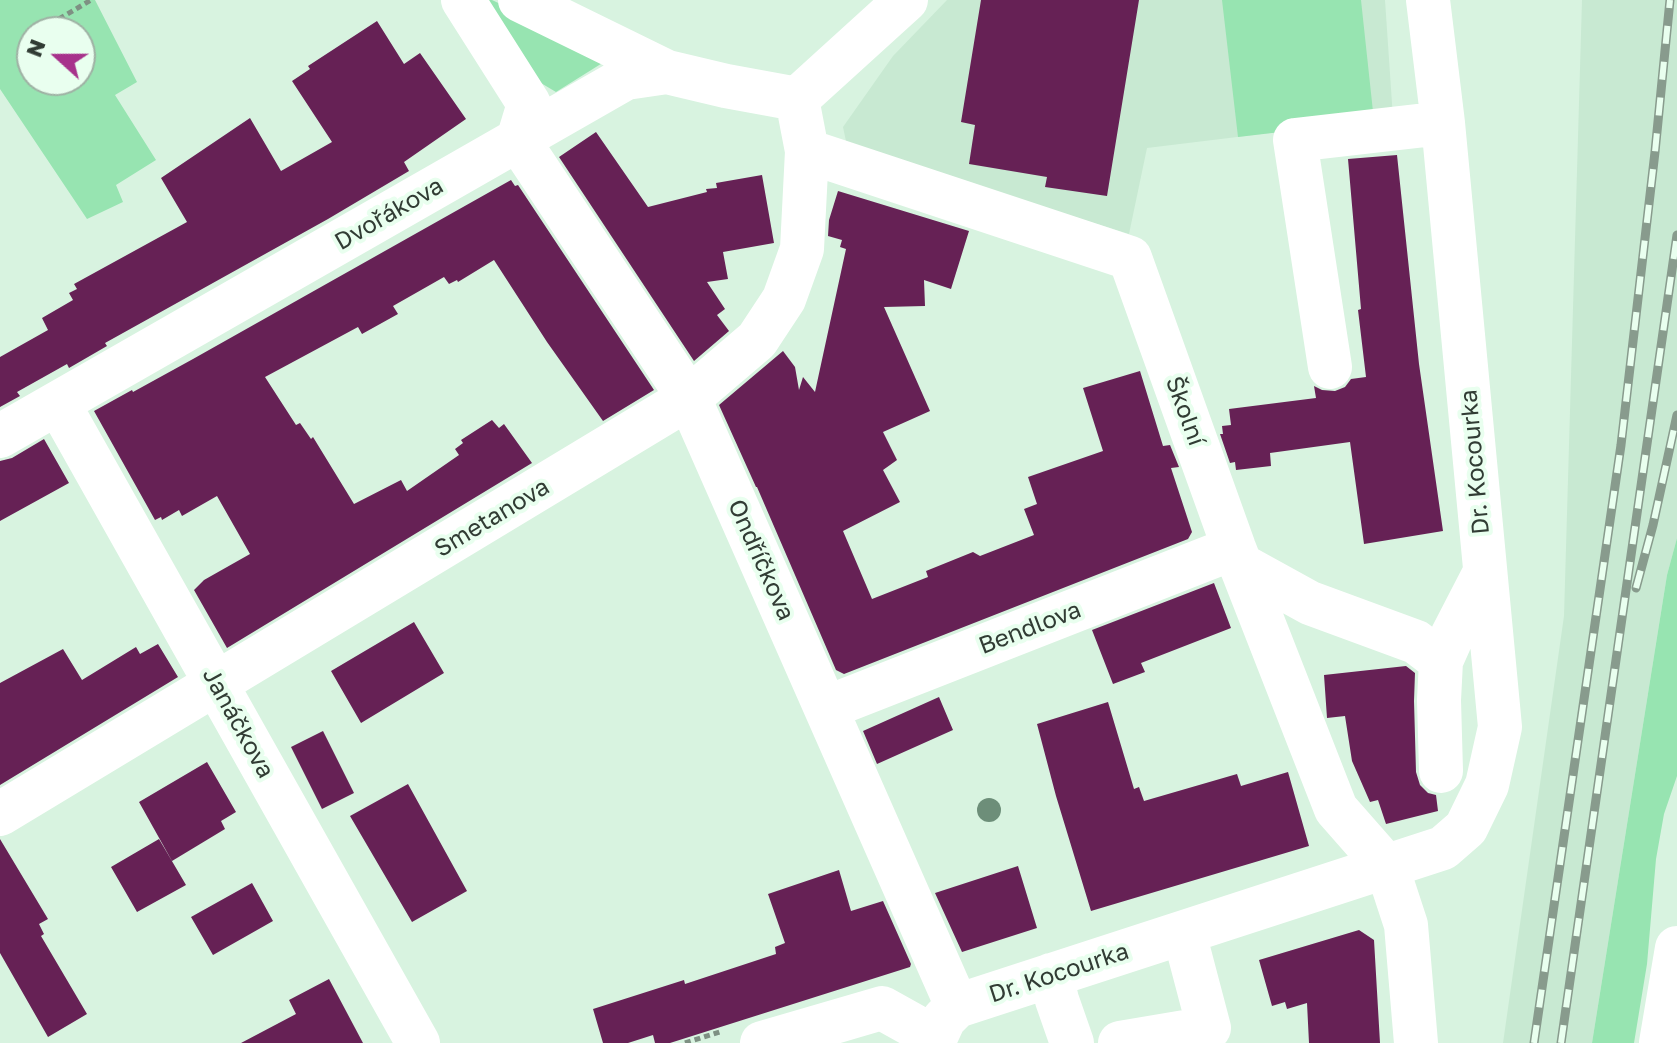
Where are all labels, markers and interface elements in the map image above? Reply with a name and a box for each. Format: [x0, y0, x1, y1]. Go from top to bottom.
north arrow [16, 16, 96, 96]
text: N [19, 35, 51, 61]
street label: Dvořákova [330, 171, 448, 257]
street label: Školní [1159, 372, 1211, 450]
street label: Dr. Kocourka [1454, 388, 1496, 536]
street label: Smetanova [429, 473, 555, 563]
street label: Ondříčkova [722, 495, 800, 625]
street label: Bendlova [975, 595, 1085, 661]
street label: Janáčkova [196, 663, 280, 783]
street label: Dr. Kocourka [986, 937, 1132, 1009]

